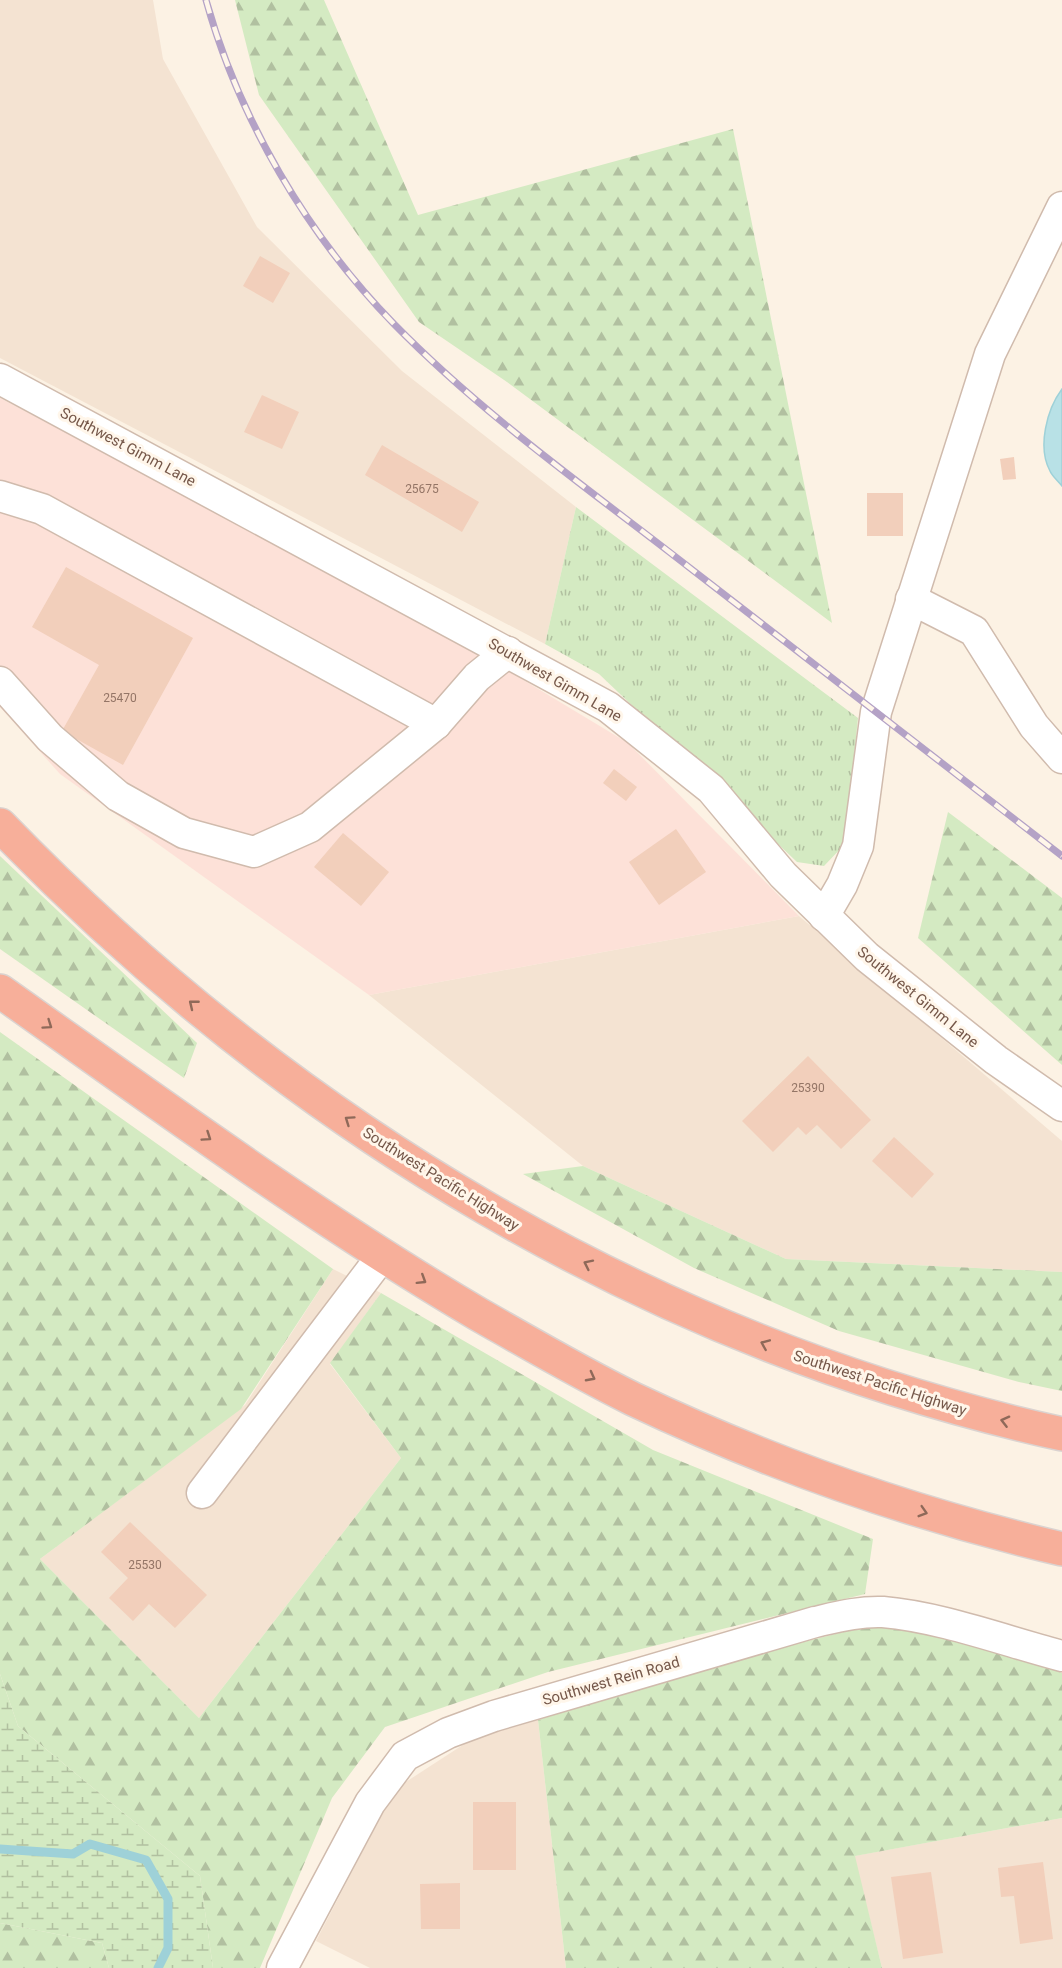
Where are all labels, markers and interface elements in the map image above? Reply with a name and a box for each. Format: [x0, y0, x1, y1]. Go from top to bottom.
street label: Southwest Gimm Lane [57, 404, 199, 490]
house number: 25675 [405, 482, 439, 496]
street label: Southwest Gimm Lane [485, 634, 625, 726]
house number: 25470 [103, 691, 137, 705]
street label: Southwest Gimm Lane [854, 943, 982, 1051]
one-way arrow [189, 1000, 200, 1011]
one-way arrow [41, 1017, 52, 1028]
house number: 25390 [791, 1081, 825, 1095]
one-way arrow [344, 1116, 355, 1127]
street label: Southwest Pacific Highway [360, 1123, 522, 1235]
one-way arrow [200, 1130, 211, 1141]
one-way arrow [583, 1260, 594, 1271]
one-way arrow [415, 1273, 426, 1284]
one-way arrow [761, 1339, 772, 1351]
street label: Southwest Pacific Highway [791, 1346, 969, 1420]
one-way arrow [585, 1370, 595, 1381]
one-way arrow [1000, 1416, 1010, 1429]
one-way arrow [917, 1505, 928, 1517]
house number: 25530 [128, 1558, 162, 1572]
street label: Southwest Rein Road [540, 1653, 682, 1709]

